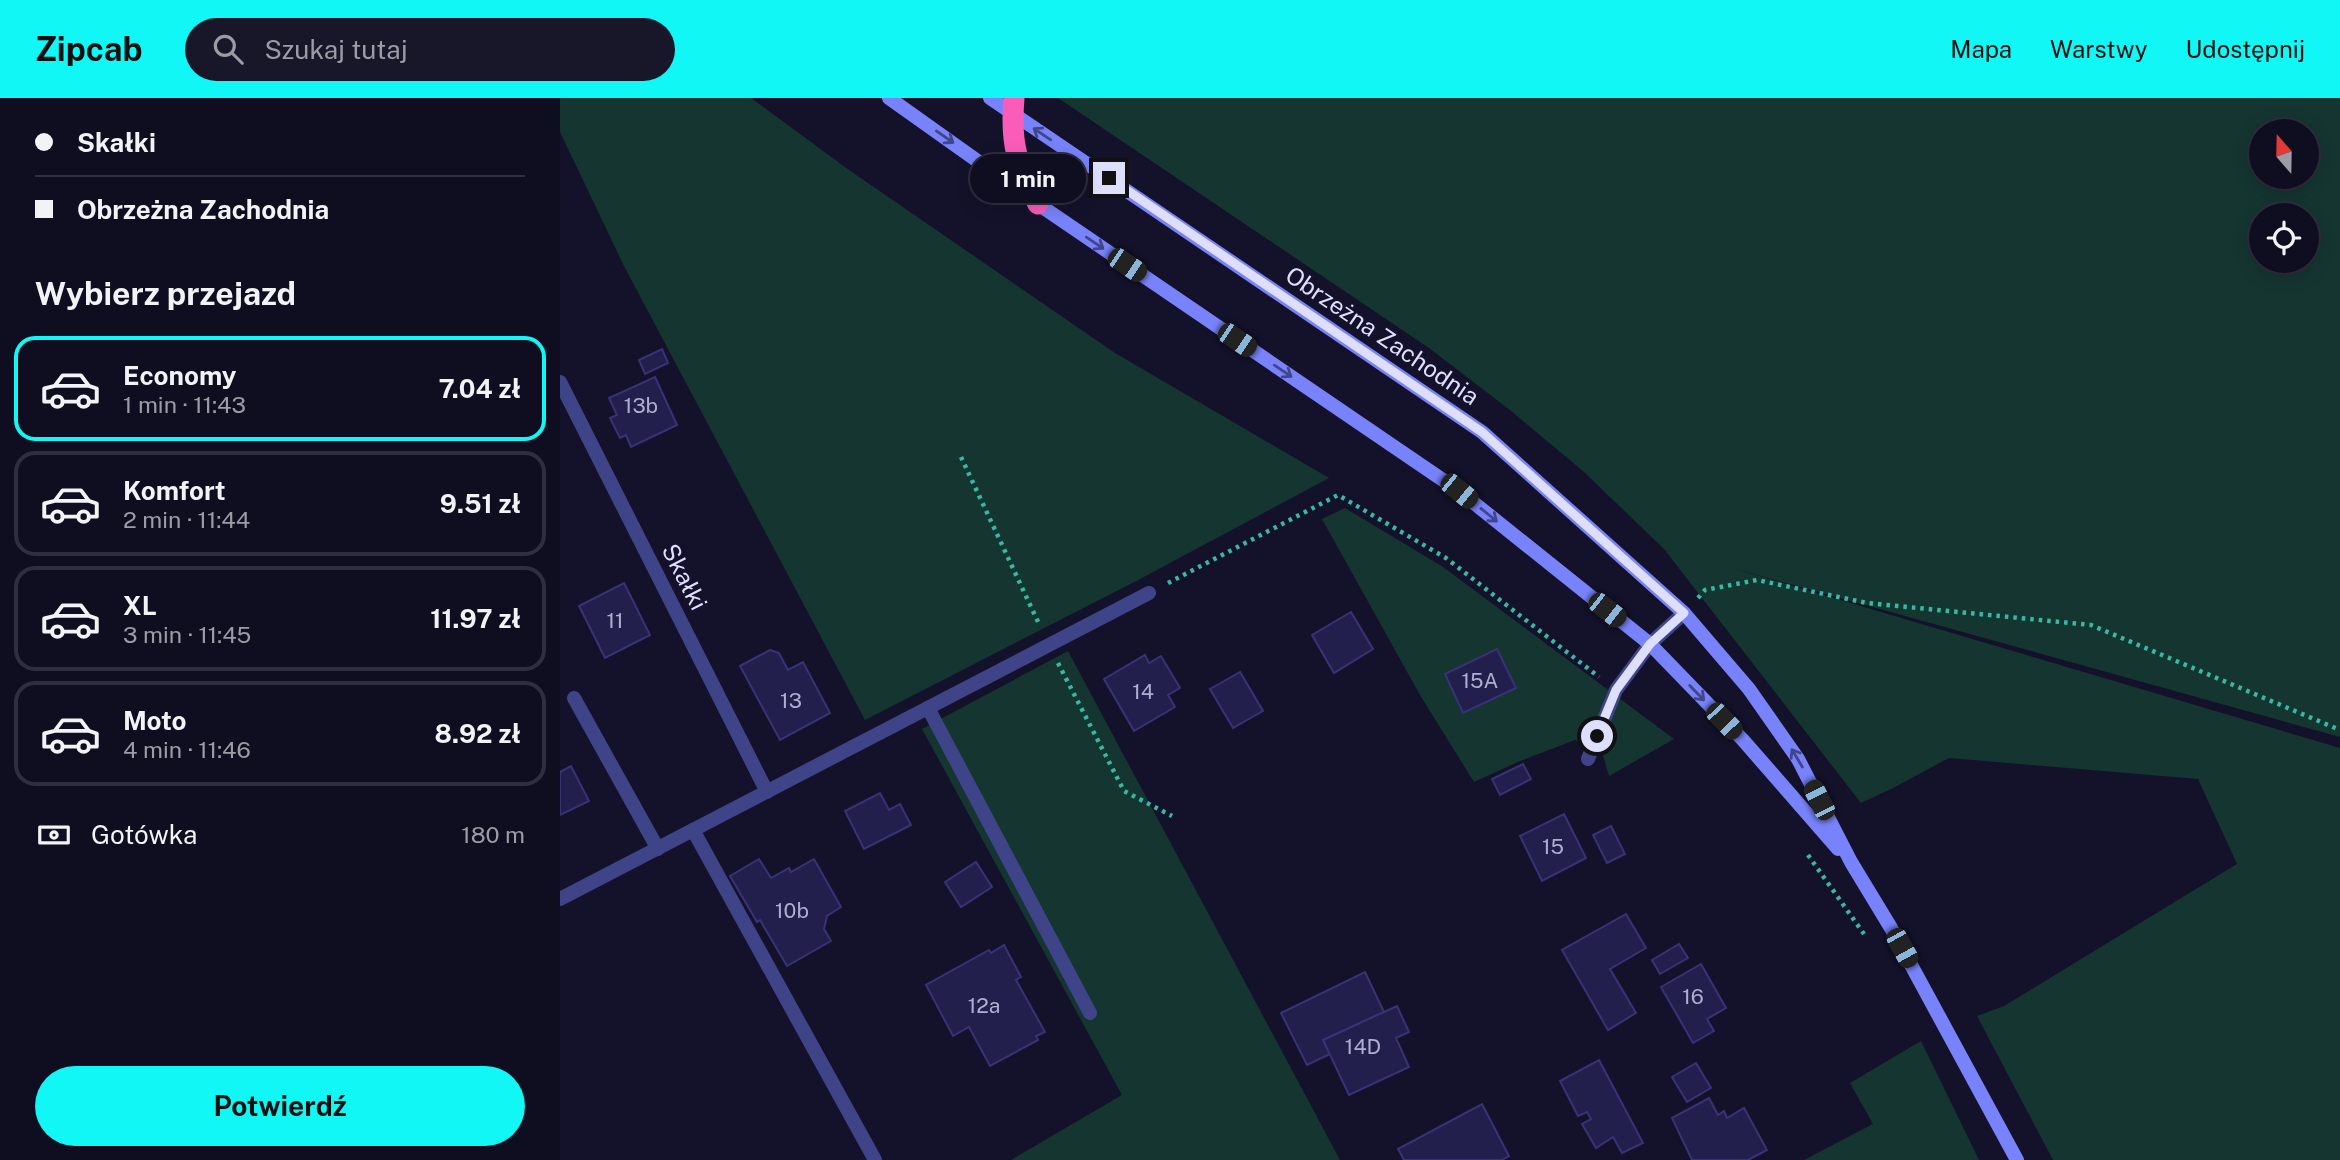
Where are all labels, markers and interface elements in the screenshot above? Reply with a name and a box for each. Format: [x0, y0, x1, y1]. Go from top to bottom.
search box [185, 18, 675, 81]
text: Zipcab [35, 30, 143, 68]
icon: search [209, 30, 247, 68]
text: Szukaj tutaj [265, 34, 408, 65]
text: Mapa [1950, 35, 2012, 63]
text: Warstwy [2050, 35, 2148, 63]
text: Udostępnij [2186, 35, 2305, 63]
north arrow [2249, 119, 2319, 189]
map controls [2249, 119, 2319, 273]
one-way arrow [1033, 126, 1052, 141]
text: Skałki [77, 127, 156, 158]
one-way arrow [935, 130, 954, 144]
callout: 1 min [969, 154, 1084, 202]
route end [1093, 162, 1125, 194]
text: 1 min [1000, 165, 1056, 192]
text: Obrzeżna Zachodnia [77, 194, 329, 225]
button: locate [2249, 203, 2319, 273]
one-way arrow [1085, 236, 1104, 250]
car [1104, 245, 1151, 285]
street label: Obrzeżna Zachodnia [1281, 260, 1484, 410]
text: Wybierz przejazd [35, 275, 296, 312]
car [1214, 320, 1261, 360]
icon: car [39, 357, 102, 420]
text: Economy [123, 360, 236, 391]
one-way arrow [1273, 364, 1292, 378]
text: 7.04 zł [439, 373, 521, 404]
text: 1 min · 11:43 [123, 391, 246, 418]
house number: 13b [624, 393, 658, 418]
car [1437, 470, 1482, 512]
icon: car [39, 472, 102, 535]
text: Komfort [123, 475, 225, 506]
text: 9.51 zł [440, 488, 521, 519]
text: 2 min · 11:44 [123, 506, 250, 533]
one-way arrow [1479, 508, 1498, 523]
street label: Skałki [656, 539, 713, 614]
icon: car [39, 587, 102, 650]
car [1584, 589, 1631, 631]
text: XL [123, 590, 157, 621]
text: 11.97 zł [430, 603, 521, 634]
house number: 11 [606, 608, 624, 633]
text: 3 min · 11:45 [123, 621, 251, 648]
house number: 15A [1462, 668, 1499, 693]
house number: 14 [1132, 679, 1154, 704]
one-way arrow [1689, 684, 1706, 701]
house number: 13 [780, 688, 802, 713]
car [1702, 699, 1747, 743]
icon: car [39, 702, 102, 765]
text: Moto [123, 705, 186, 736]
text: 8.92 zł [434, 718, 521, 749]
route start [1581, 720, 1613, 752]
text: 4 min · 11:46 [123, 736, 251, 763]
one-way arrow [1789, 749, 1803, 769]
car [1801, 777, 1838, 823]
icon: cash [35, 816, 73, 854]
text: Gotówka [91, 819, 197, 850]
text: 180 m [461, 821, 525, 848]
house number: 15 [1542, 834, 1564, 859]
house number: 10b [775, 898, 809, 923]
car [1883, 925, 1922, 971]
house number: 16 [1682, 984, 1704, 1009]
house number: 12a [968, 993, 1000, 1018]
house number: 14D [1345, 1034, 1381, 1059]
button: Potwierdź [35, 1066, 525, 1146]

